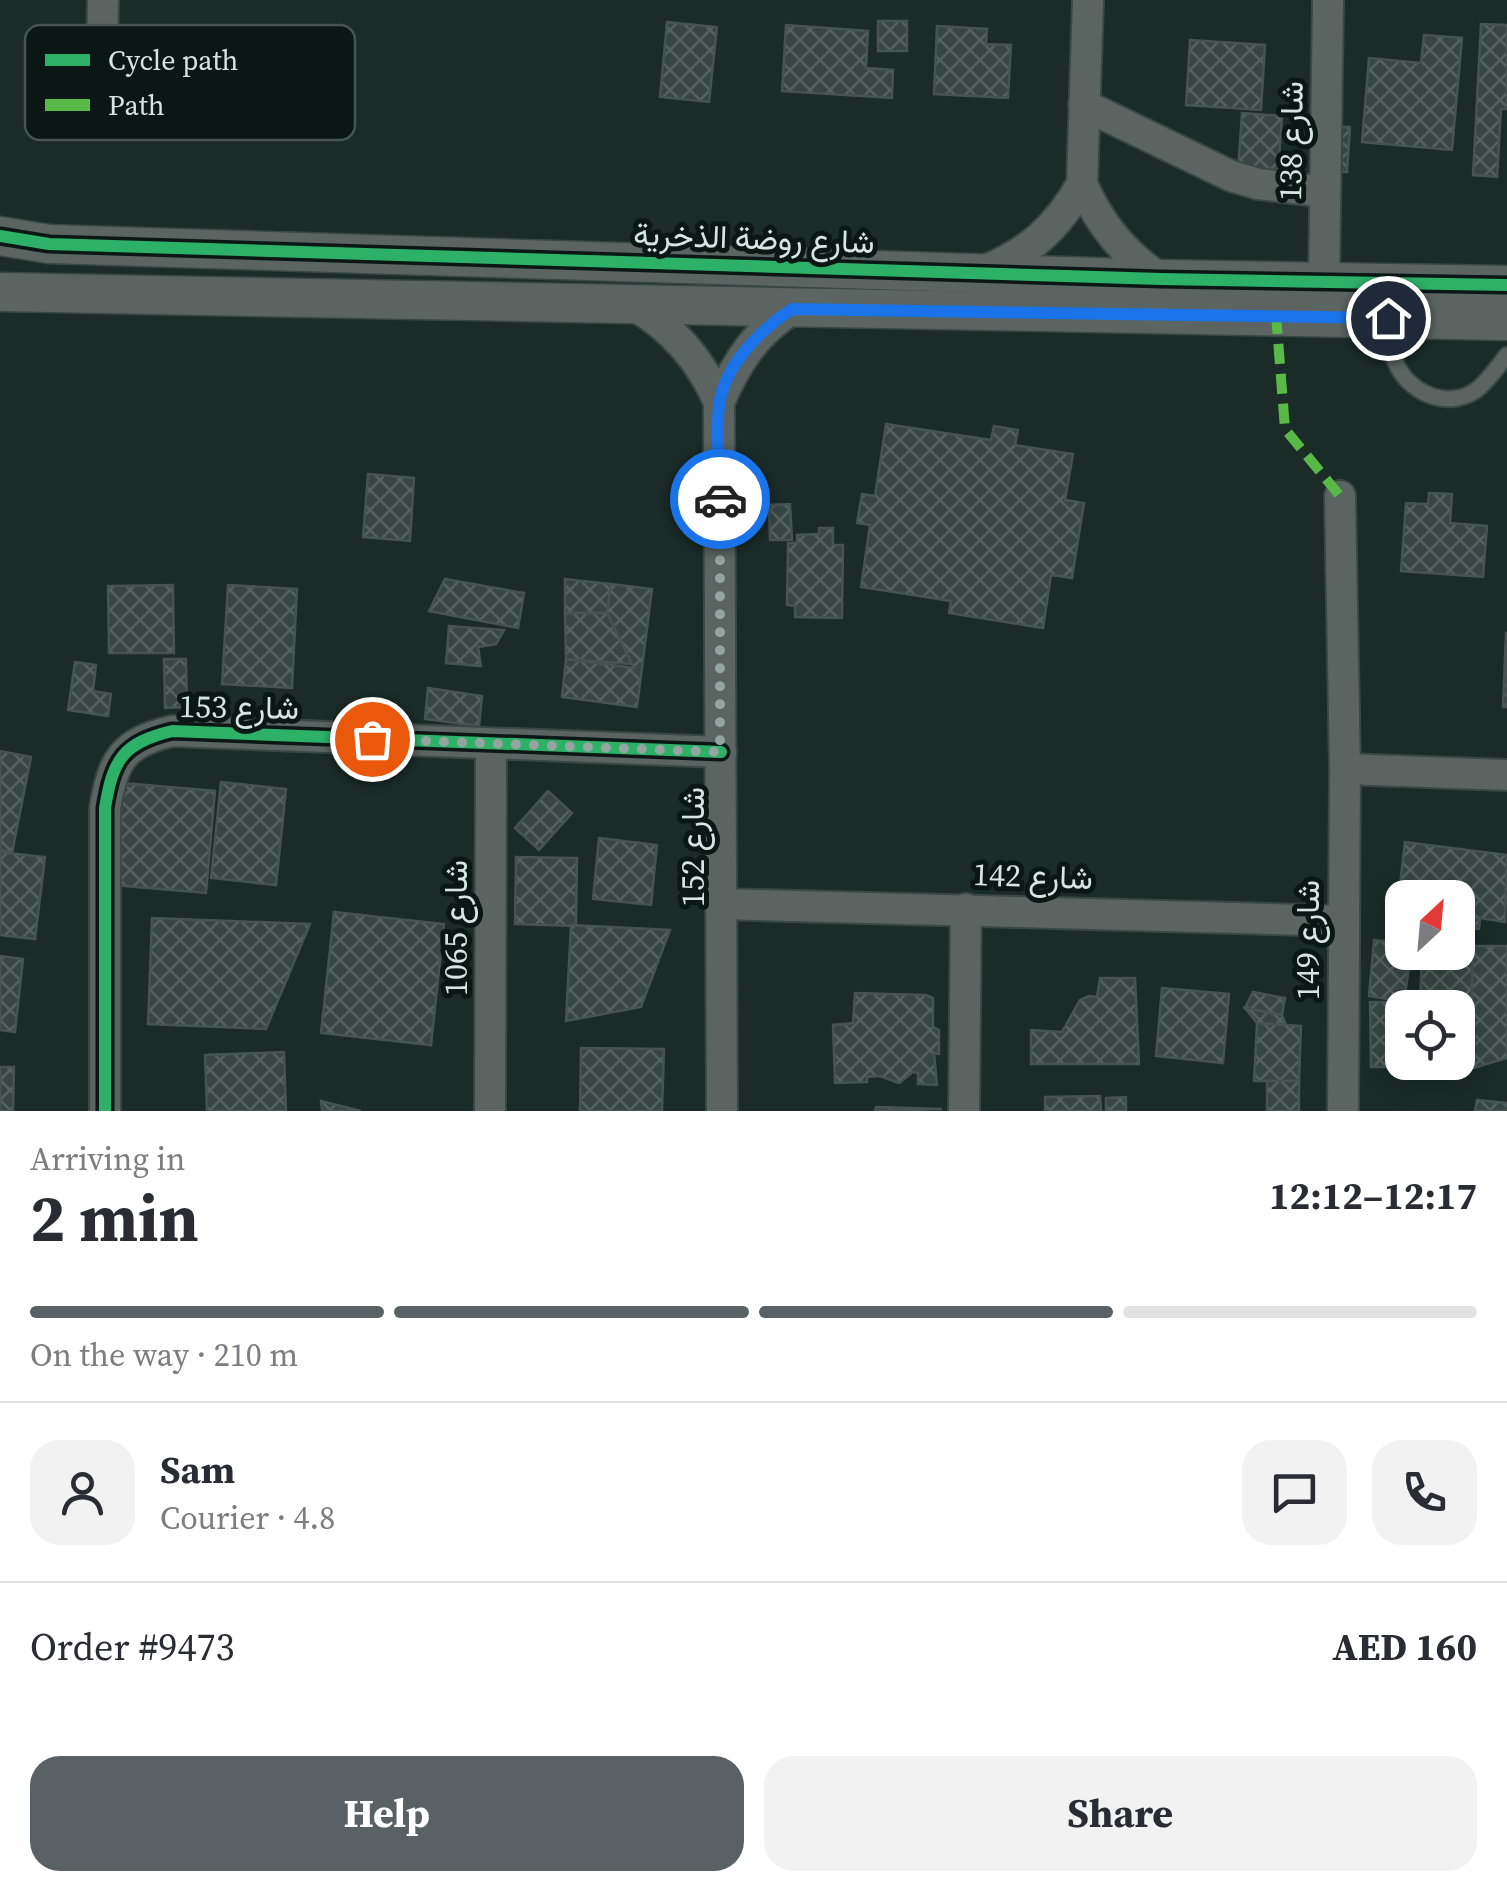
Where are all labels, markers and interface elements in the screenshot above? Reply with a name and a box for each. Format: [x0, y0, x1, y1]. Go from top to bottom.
legend [25, 25, 355, 140]
text: Cycle path [108, 41, 238, 79]
street label: شارع 138 [1268, 81, 1314, 201]
text: Path [108, 86, 165, 124]
street label: شارع روضة الذخرية [633, 212, 875, 264]
pin [1346, 276, 1431, 361]
icon: home [1361, 291, 1416, 346]
courier [670, 449, 770, 549]
icon: car [693, 472, 748, 527]
street label: شارع 153 [179, 684, 299, 730]
pin [330, 697, 415, 782]
icon: bag [345, 712, 400, 767]
street label: شارع 152 [671, 787, 715, 907]
street label: شارع 142 [972, 852, 1094, 900]
street label: شارع 1065 [434, 860, 478, 996]
street label: شارع 149 [1286, 880, 1330, 1000]
north arrow [1385, 880, 1475, 970]
map controls [1385, 880, 1475, 1080]
button: locate [1385, 990, 1475, 1080]
text: Arriving in [30, 1137, 185, 1181]
text: 12:12–12:17 [1269, 1170, 1477, 1222]
text: 2 min [30, 1174, 199, 1263]
text: On the way · 210 m [30, 1333, 298, 1377]
button: person [30, 1440, 135, 1545]
button: chat [1242, 1440, 1347, 1545]
button: phone [1372, 1440, 1477, 1545]
text: Sam [160, 1444, 235, 1496]
text: Courier · 4.8 [160, 1496, 335, 1540]
text: Order #9473 [30, 1621, 234, 1673]
text: AED 160 [1332, 1621, 1477, 1673]
button: Help [30, 1756, 744, 1871]
button: Share [764, 1756, 1477, 1871]

